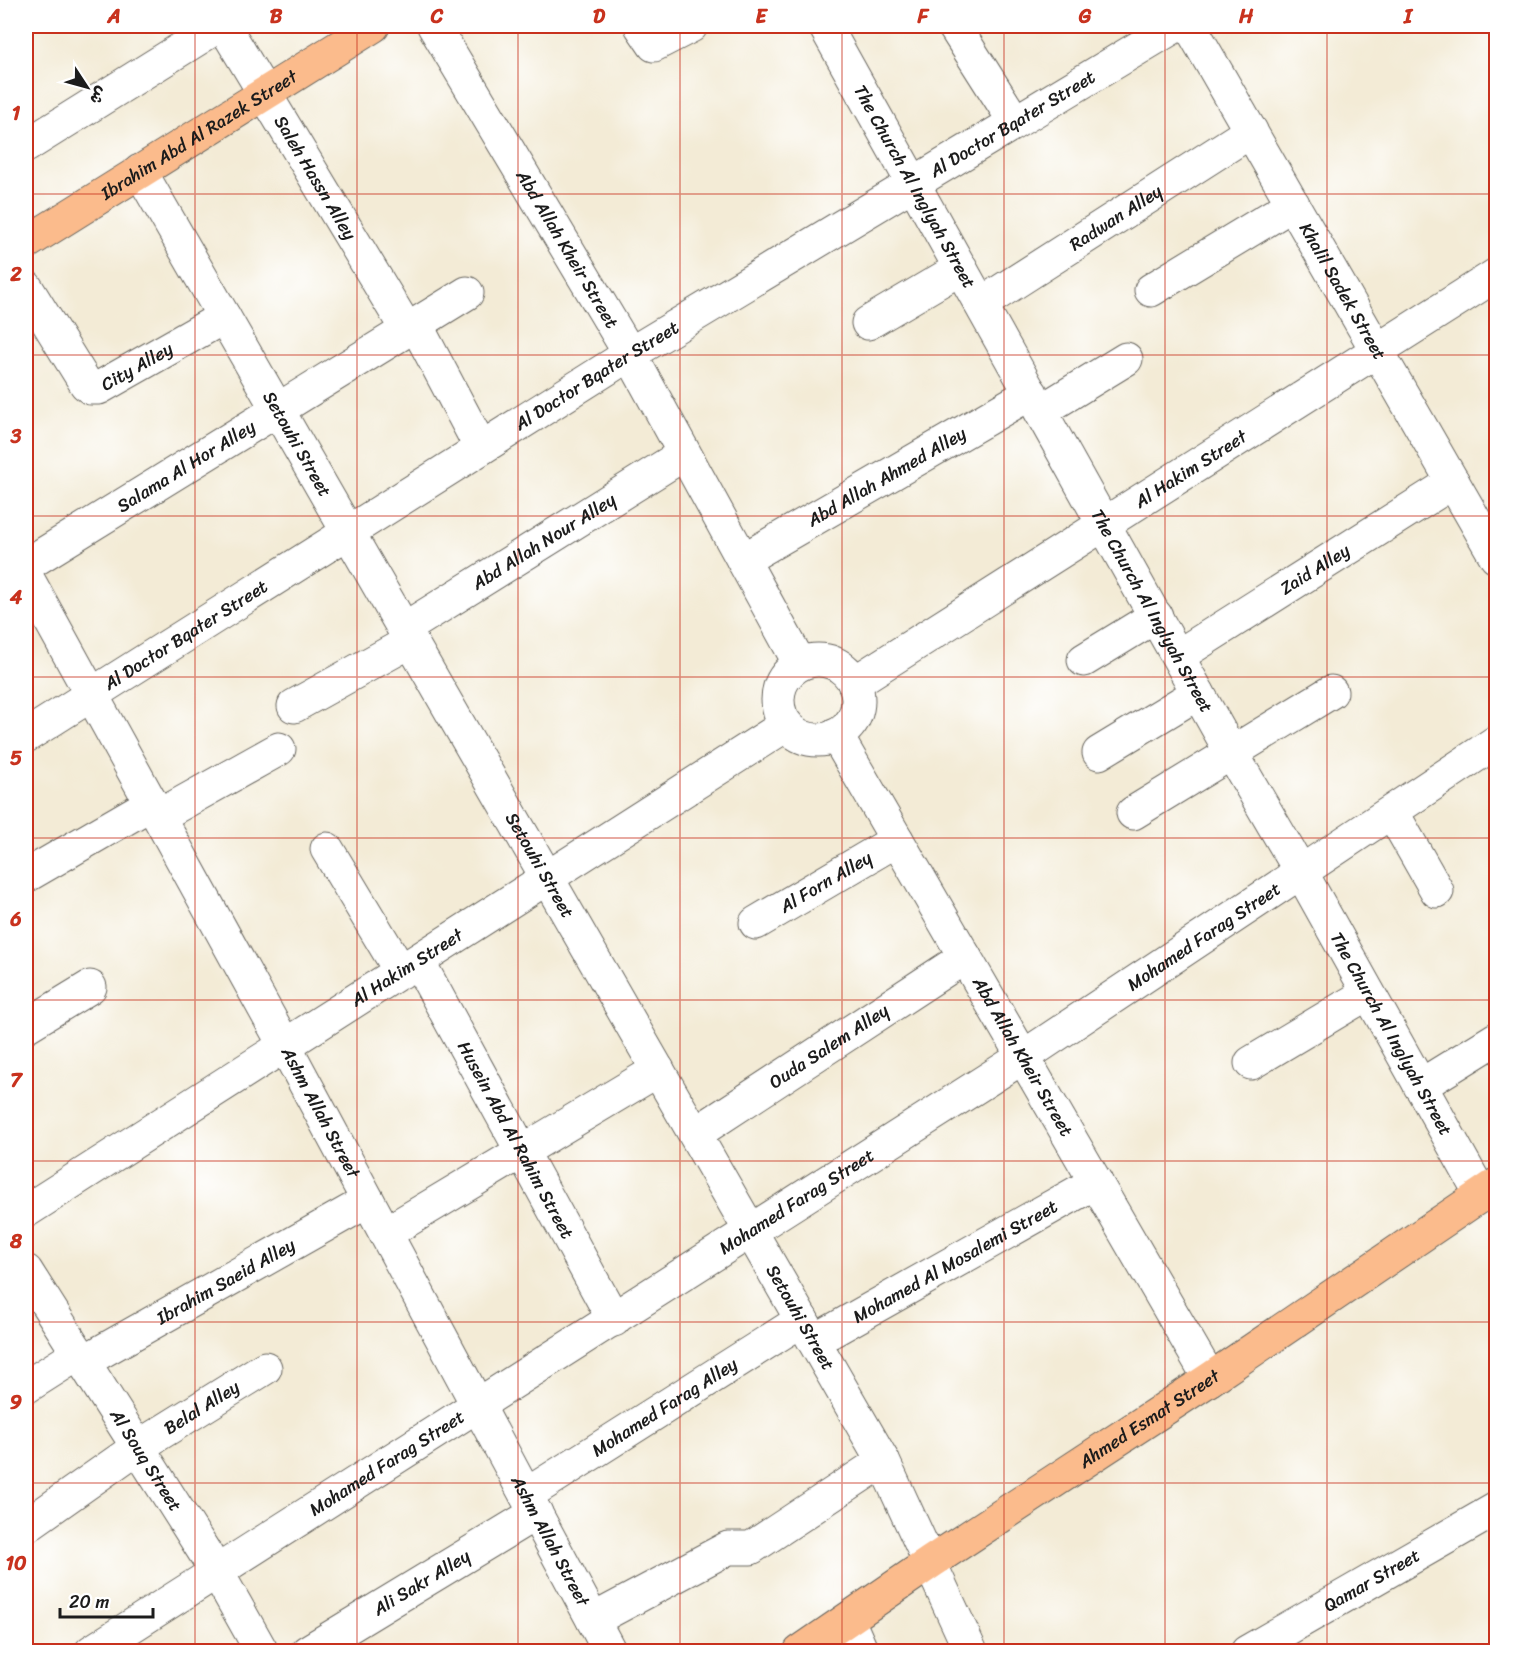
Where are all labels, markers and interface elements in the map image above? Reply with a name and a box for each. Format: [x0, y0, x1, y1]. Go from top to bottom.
text: A [106, 0, 121, 34]
text: B [270, 0, 283, 34]
text: C [430, 0, 444, 34]
text: D [593, 0, 606, 34]
text: E [755, 0, 768, 34]
text: F [917, 0, 930, 34]
text: G [1078, 0, 1092, 34]
text: H [1238, 0, 1254, 34]
text: I [1403, 0, 1414, 34]
north arrow [57, 57, 117, 117]
street label: Ibrahim Abd Al Razek Street [93, 61, 304, 209]
street label: Al Doctor Bqater Street [922, 61, 1102, 187]
street label: The Church Al Inglyah Street [845, 79, 985, 295]
text: ش [82, 80, 116, 111]
text: 1 [12, 96, 21, 131]
street label: Saleh Hassn Alley [265, 109, 366, 247]
street label: Abd Allah Kheir Street [507, 163, 628, 335]
street label: Radwan Alley [1063, 175, 1169, 260]
street label: Khalil Sadek Street [1290, 216, 1395, 366]
text: 2 [9, 257, 22, 292]
street label: Al Doctor Bqater Street [507, 312, 685, 440]
street label: City Alley [95, 333, 180, 400]
street label: Setouhi Street [254, 385, 341, 503]
street label: Salama Al Hor Alley [110, 411, 262, 522]
street label: Abd Allah Ahmed Alley [800, 418, 973, 536]
text: 3 [10, 419, 22, 454]
street label: Al Hakim Street [1127, 421, 1254, 517]
street label: Abd Allah Nour Alley [465, 484, 623, 599]
street label: The Church Al Inglyah Street [1082, 503, 1222, 719]
street label: Zaid Alley [1273, 535, 1357, 604]
street label: Al Doctor Bqater Street [96, 571, 274, 700]
text: 4 [9, 580, 23, 615]
text: 5 [10, 741, 22, 776]
street label: Setouhi Street [496, 806, 583, 924]
street label: Al Forn Alley [772, 842, 879, 922]
street label: Mohamed Farag Street [1120, 873, 1288, 1000]
text: 6 [9, 902, 22, 937]
street label: Al Hakim Street [343, 919, 470, 1016]
street label: The Church Al Inglyah Street [1321, 926, 1461, 1142]
street label: Abd Allah Kheir Street [963, 970, 1082, 1143]
street label: Ouda Salem Alley [762, 995, 896, 1098]
street label: Husein Abd Al Rahim Street [449, 1035, 583, 1245]
street label: Ashm Allah Street [272, 1040, 369, 1185]
text: 7 [10, 1063, 23, 1098]
street label: Mohamed Farag Street [712, 1140, 881, 1264]
street label: Mohamed Al Mosalemi Street [846, 1191, 1064, 1332]
text: 8 [9, 1224, 23, 1259]
street label: Ibrahim Saeid Alley [149, 1229, 302, 1334]
street label: Setouhi Street [757, 1258, 844, 1377]
street label: Mohamed Farag Alley [585, 1348, 745, 1466]
street label: Ahmed Esmat Street [1071, 1360, 1227, 1478]
street label: Belal Alley [157, 1371, 247, 1443]
text: 9 [10, 1385, 22, 1420]
street label: Al Souq Street [101, 1401, 191, 1518]
street label: Mohamed Farag Street [302, 1401, 471, 1525]
street label: Ashm Allah Street [501, 1468, 599, 1613]
street label: Ali Sakr Alley [366, 1540, 477, 1625]
street label: Qamar Street [1317, 1540, 1427, 1621]
text: 10 [5, 1546, 27, 1581]
scale bar [60, 1581, 153, 1619]
text: 20 m [69, 1586, 109, 1618]

